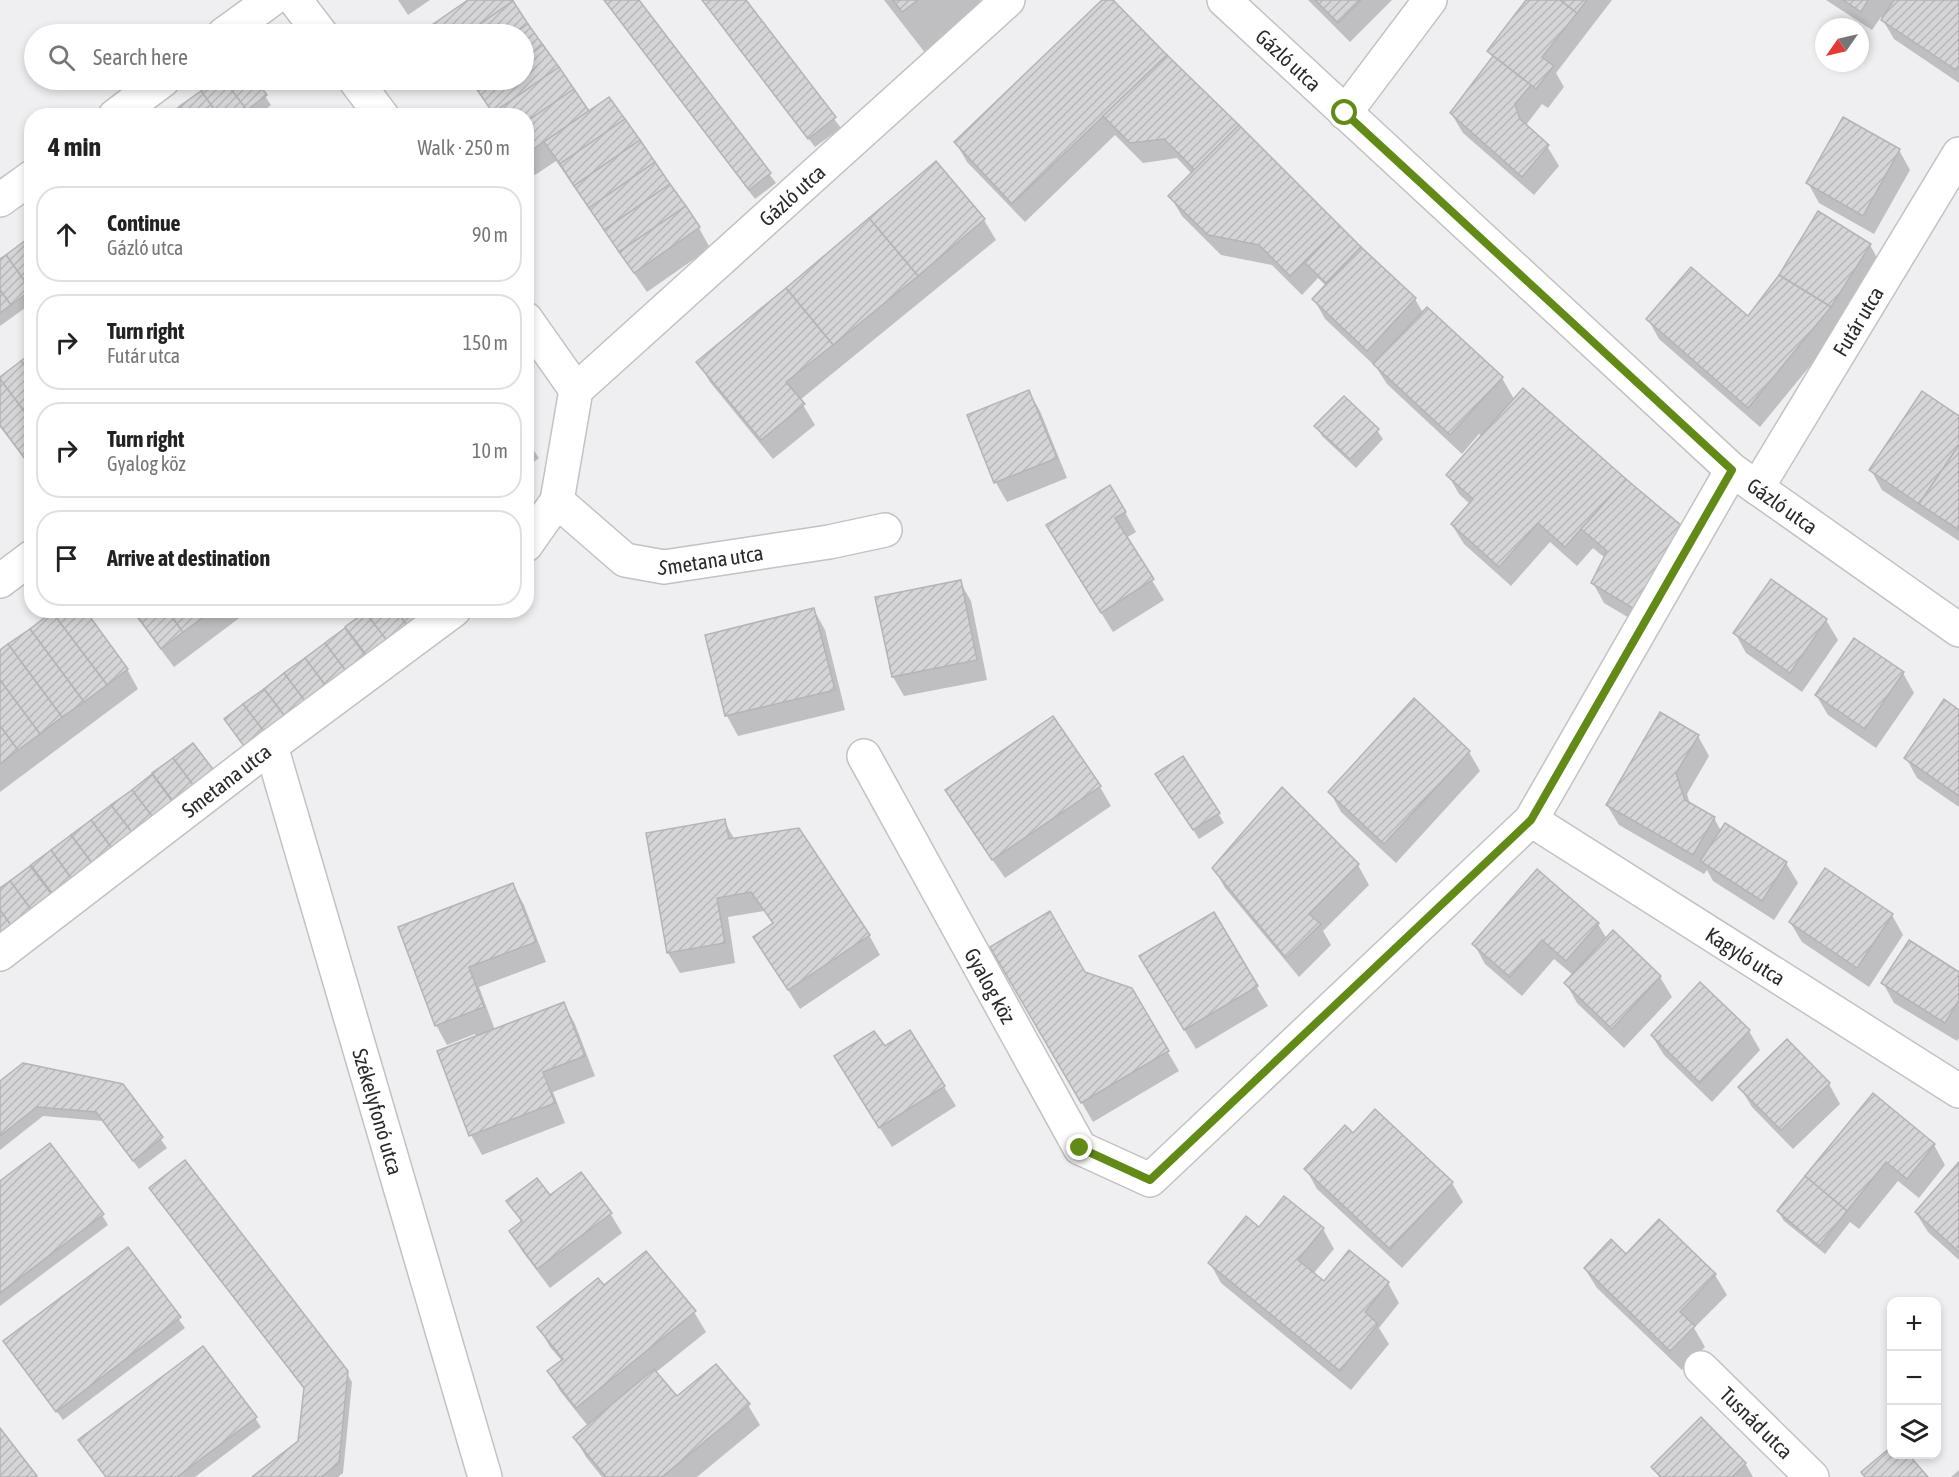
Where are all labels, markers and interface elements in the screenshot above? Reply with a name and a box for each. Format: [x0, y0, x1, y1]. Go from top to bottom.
north arrow [1815, 18, 1869, 72]
search box [24, 24, 534, 90]
street label: Gázló utca [1251, 24, 1326, 96]
icon: search [45, 41, 78, 74]
text: Search here [93, 44, 188, 70]
route start [1331, 99, 1357, 125]
text: 4 min [48, 132, 101, 162]
text: Walk · 250 m [418, 136, 510, 159]
street label: Gázló utca [754, 159, 830, 231]
text: Continue [107, 210, 181, 236]
icon: ahead [50, 218, 83, 251]
text: 90 m [472, 223, 508, 246]
text: Gázló utca [107, 236, 183, 259]
street label: Futár utca [1828, 282, 1888, 360]
text: Turn right [107, 318, 184, 344]
icon: right [50, 326, 83, 359]
text: 150 m [463, 331, 508, 354]
text: Futár utca [107, 344, 180, 367]
text: Turn right [107, 426, 184, 452]
icon: right [50, 434, 83, 467]
text: 10 m [472, 439, 508, 462]
text: Gyalog köz [107, 452, 186, 475]
street label: Gázló utca [1743, 473, 1822, 539]
street label: Smetana utca [656, 540, 765, 579]
icon: arrive [50, 542, 83, 575]
text: Arrive at destination [107, 545, 270, 571]
street label: Smetana utca [177, 739, 275, 822]
street label: Kagyló utca [1702, 922, 1790, 990]
street label: Gyalog köz [960, 944, 1021, 1028]
street label: Székelyfonó utca [348, 1046, 408, 1178]
route end [1066, 1134, 1092, 1160]
map controls [1887, 1297, 1941, 1459]
button: + [1887, 1297, 1941, 1351]
button: − [1887, 1351, 1941, 1405]
street label: Tusnád utca [1715, 1382, 1798, 1463]
button: layers [1887, 1405, 1941, 1459]

